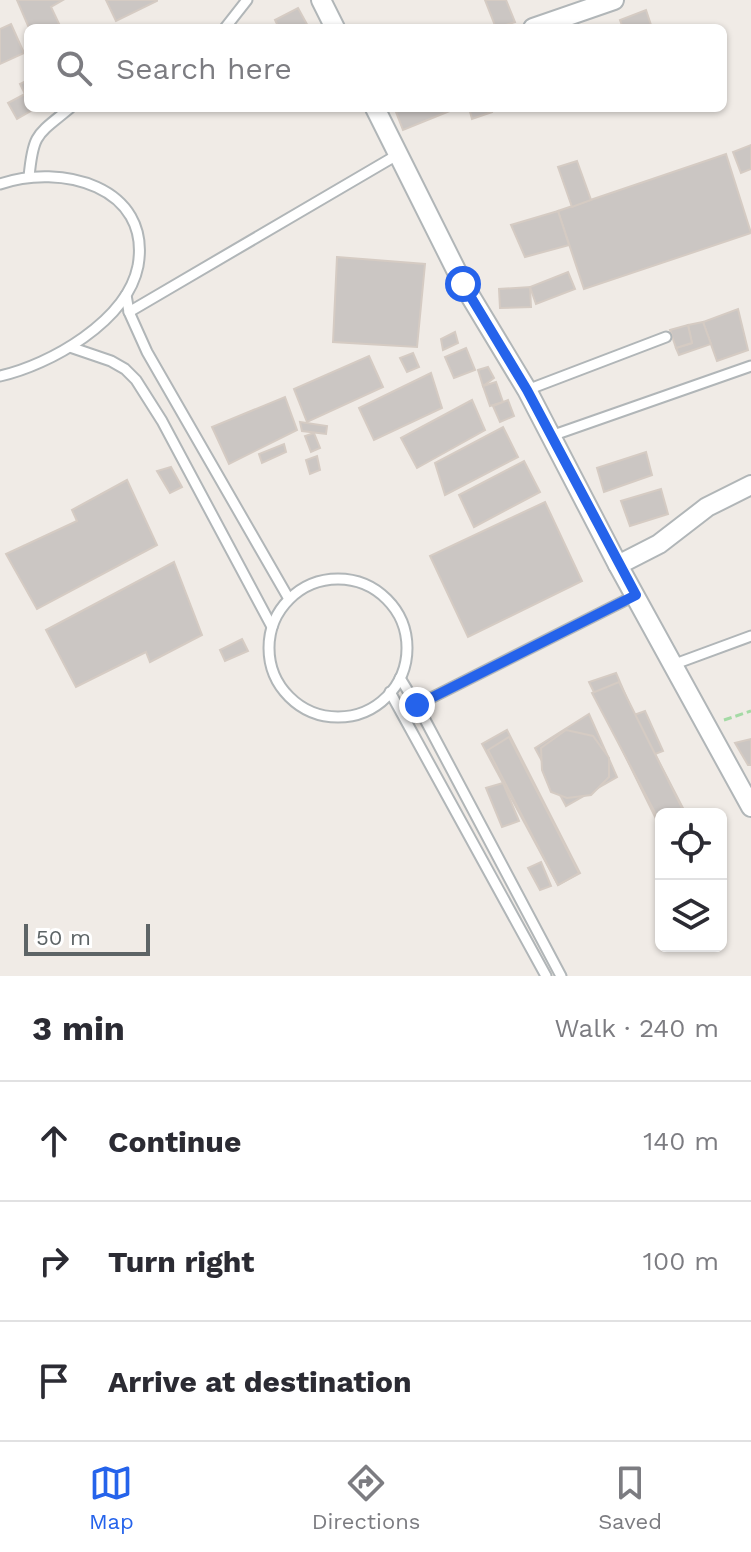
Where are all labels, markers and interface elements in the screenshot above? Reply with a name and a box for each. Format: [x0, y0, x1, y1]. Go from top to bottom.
search box [24, 24, 727, 112]
icon: search [52, 46, 96, 90]
text: Search here [116, 51, 292, 86]
route start [445, 266, 481, 302]
route end [399, 687, 435, 723]
map controls [655, 808, 727, 952]
button: locate [655, 808, 727, 880]
button: layers [655, 880, 727, 952]
scale bar [24, 920, 150, 956]
text: 50 m [36, 925, 91, 950]
text: 3 min [32, 1008, 125, 1048]
text: Walk · 240 m [555, 1013, 719, 1043]
icon: ahead [32, 1119, 76, 1163]
text: Continue [108, 1124, 241, 1159]
text: 140 m [643, 1126, 719, 1156]
icon: right [32, 1239, 76, 1283]
text: Turn right [108, 1244, 254, 1279]
text: 100 m [643, 1246, 719, 1276]
icon: arrive [32, 1359, 76, 1403]
text: Arrive at destination [108, 1364, 412, 1399]
tab: Map [89, 1461, 134, 1534]
tab: Directions [312, 1461, 420, 1534]
tab: Saved [598, 1461, 662, 1534]

